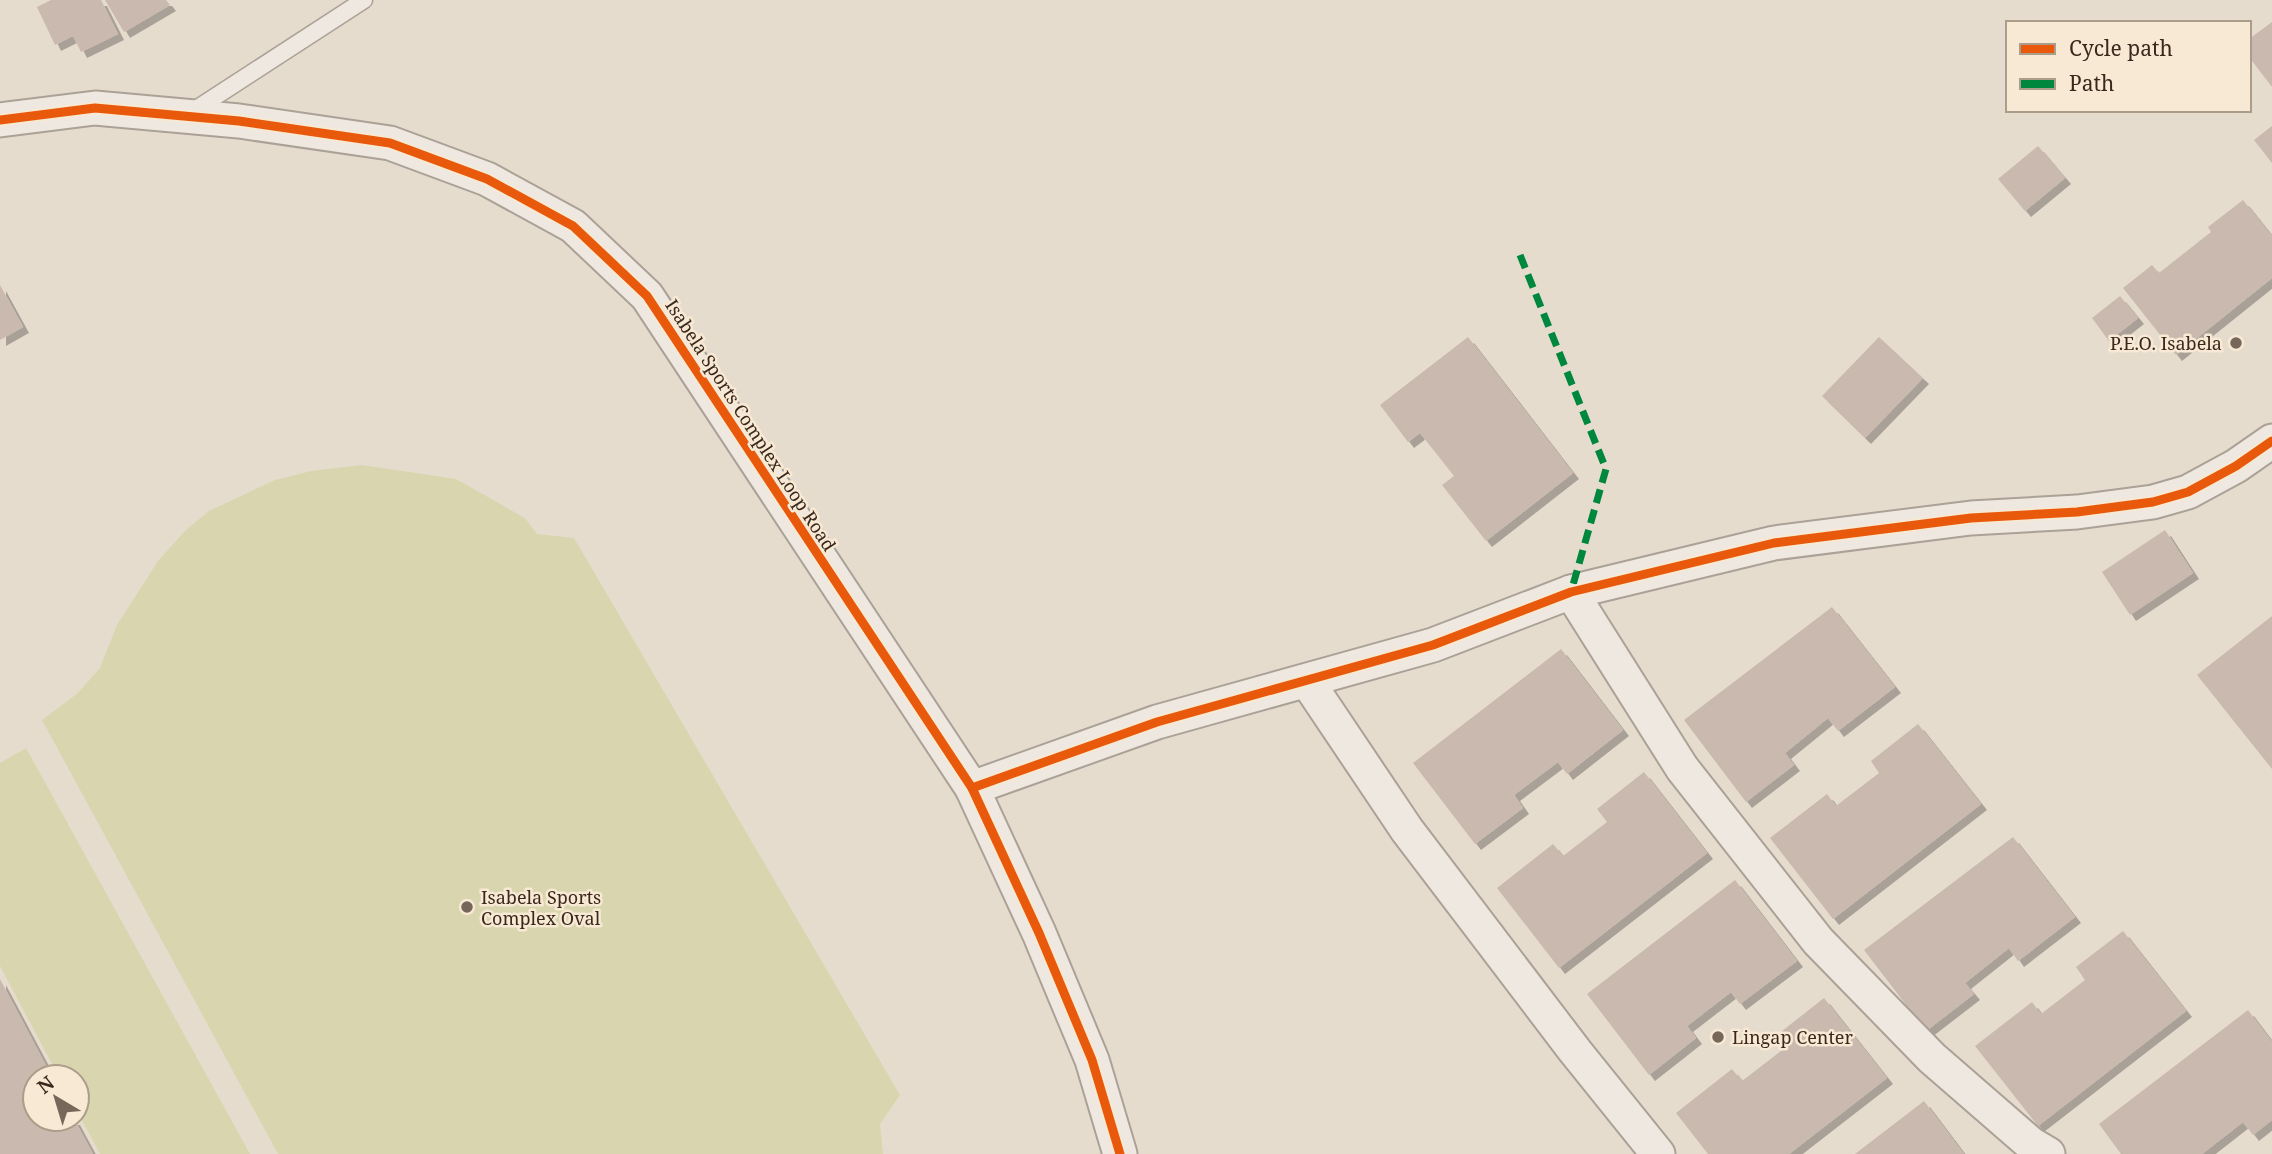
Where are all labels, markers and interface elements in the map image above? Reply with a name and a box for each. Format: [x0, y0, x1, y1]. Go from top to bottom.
legend [2006, 21, 2251, 112]
text: Cycle path [2069, 34, 2173, 62]
text: Path [2069, 69, 2114, 97]
street label: Isabela Sports Complex Loop Road [660, 294, 842, 556]
place label: P.E.O. Isabela [2110, 331, 2222, 355]
marker: P.E.O. Isabela [2228, 335, 2244, 351]
place label: Isabela Sports Complex Oval [481, 885, 601, 930]
marker: Isabela Sports Complex Oval [459, 899, 475, 915]
place label: Lingap Center [1732, 1025, 1853, 1049]
marker: Lingap Center [1710, 1029, 1726, 1045]
north arrow [21, 1063, 91, 1133]
text: N [32, 1070, 59, 1099]

